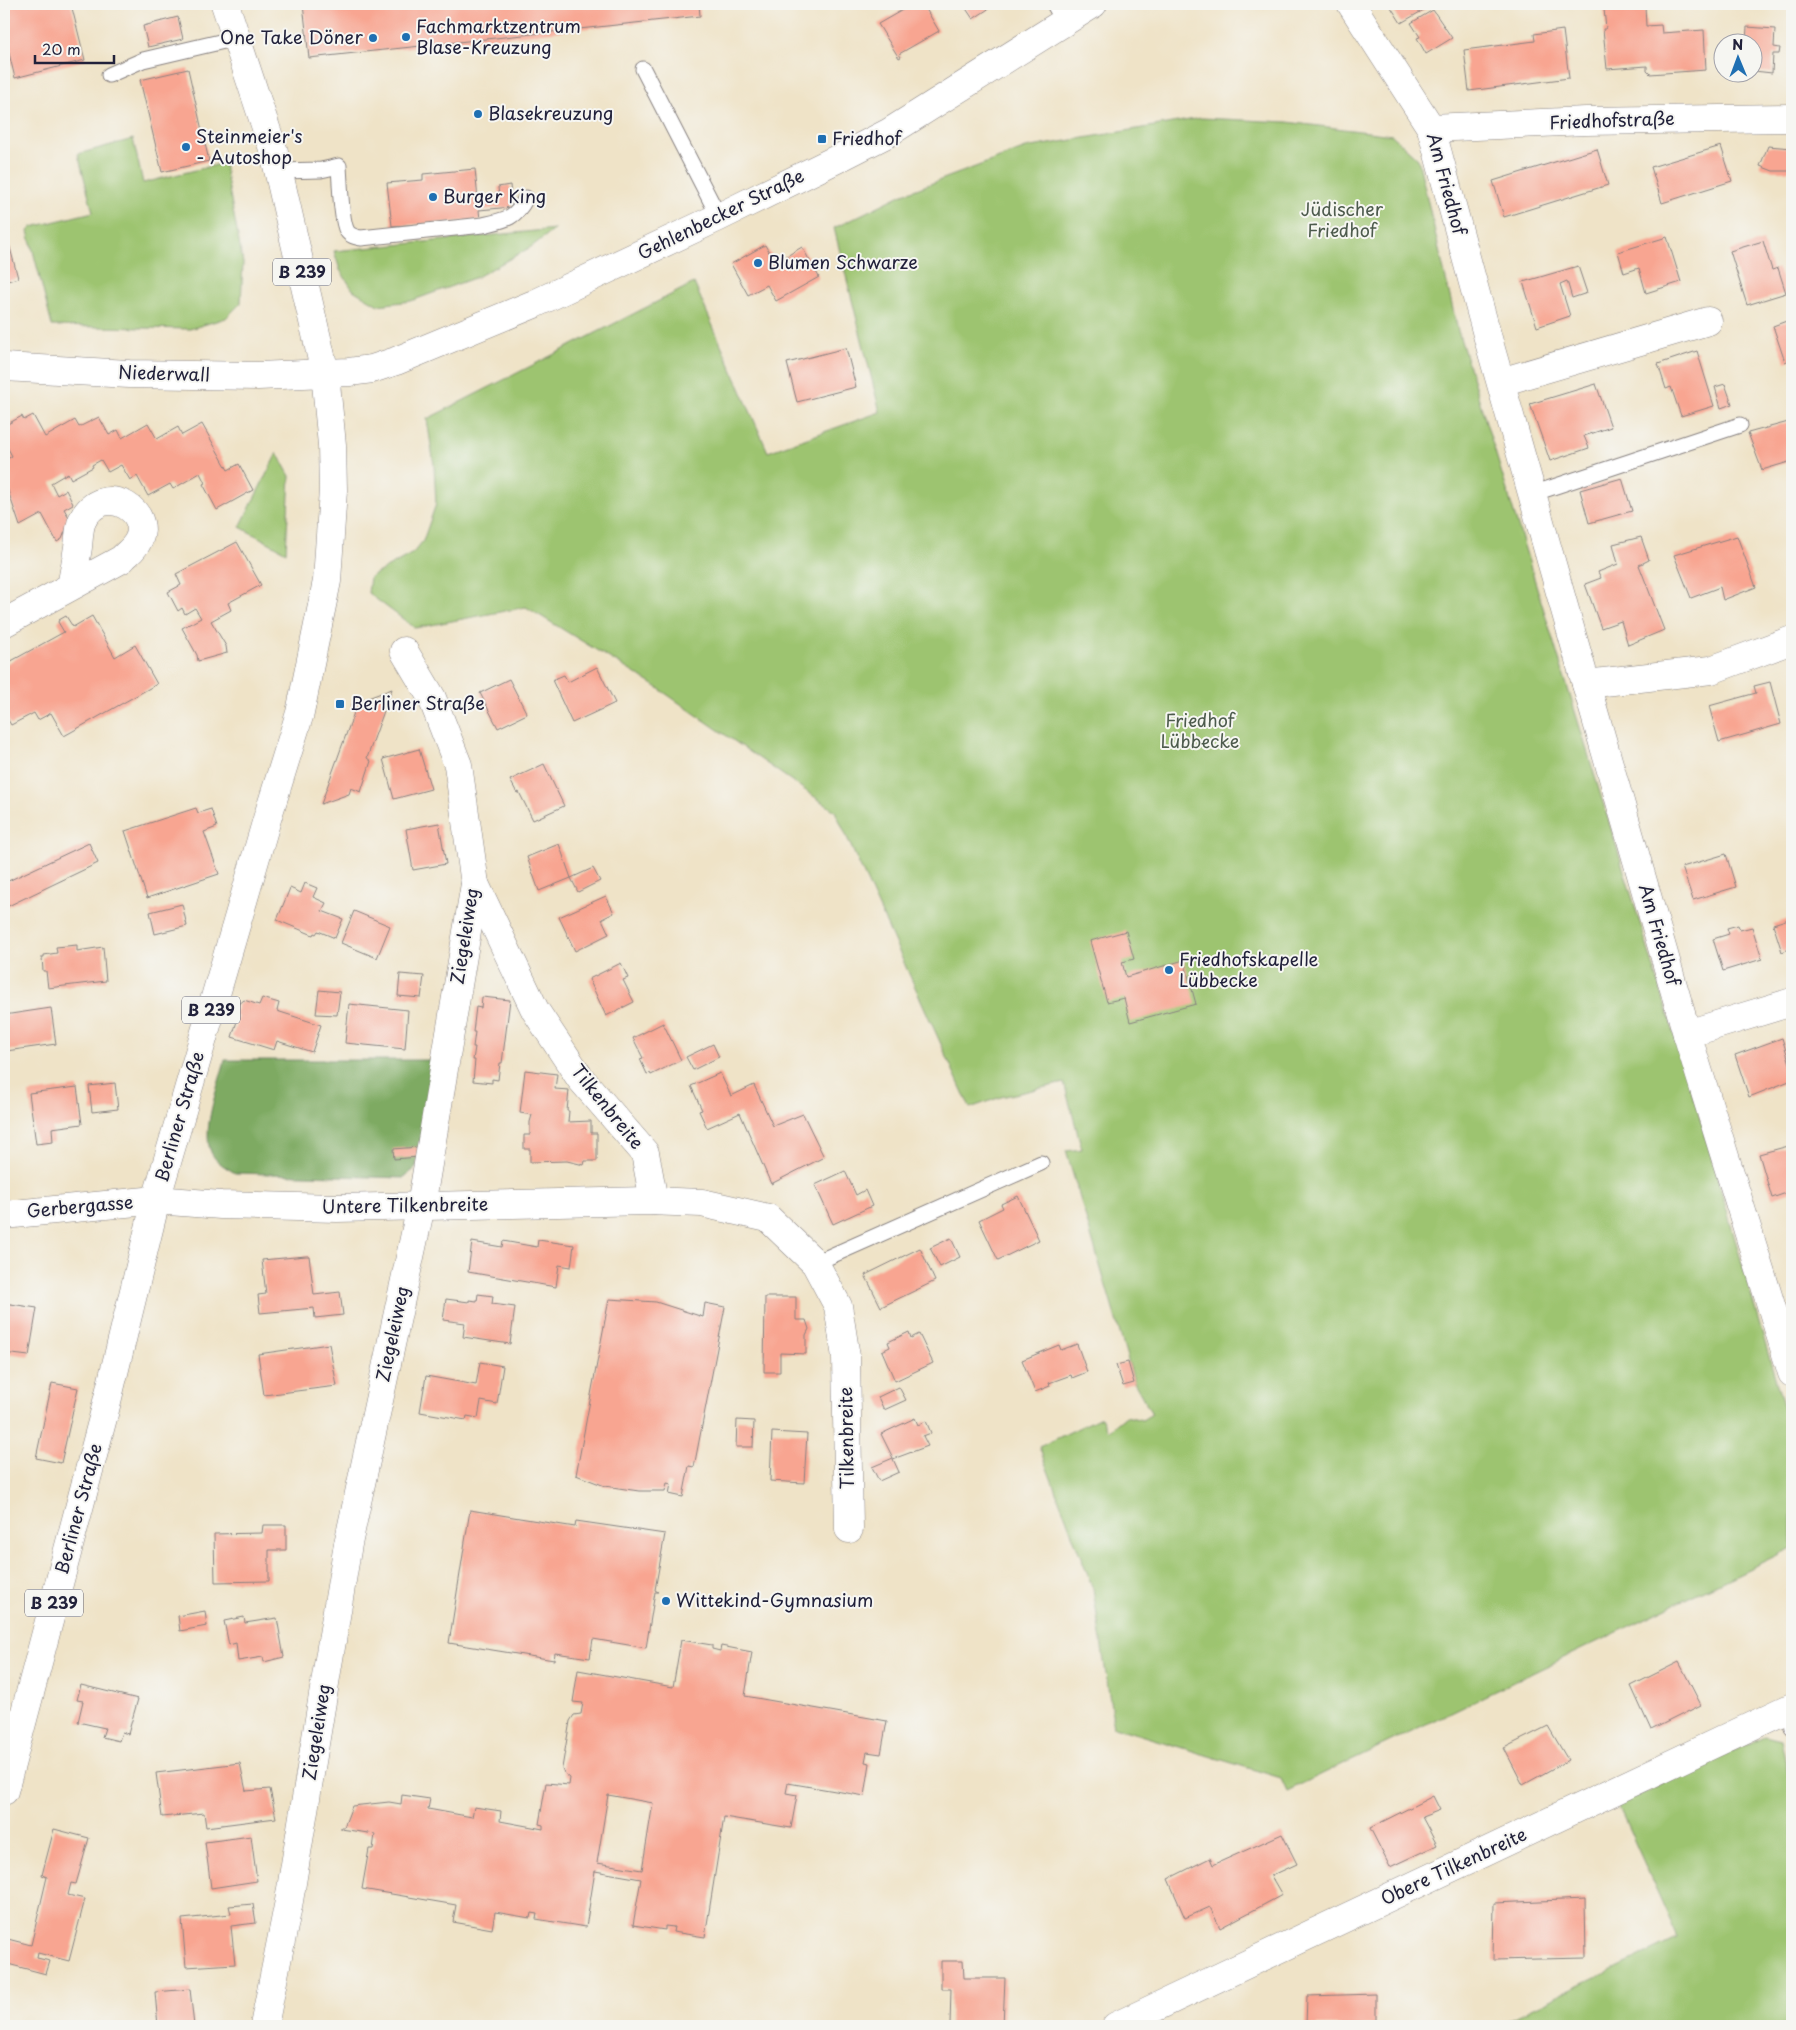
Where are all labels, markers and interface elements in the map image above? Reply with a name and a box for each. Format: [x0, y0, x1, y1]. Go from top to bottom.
place label: Fachmarktzentrum Blase-Kreuzung [416, 12, 581, 60]
place label: One Take Döner [220, 23, 364, 50]
marker: Fachmarktzentrum Blase-Kreuzung [400, 31, 412, 43]
scale bar [35, 32, 114, 64]
marker: One Take Döner [367, 32, 379, 44]
north arrow [1714, 32, 1764, 82]
text: N [1732, 34, 1743, 55]
text: 20 m [42, 37, 81, 60]
place label: Blasekreuzung [488, 99, 613, 126]
street label: Friedhofstraße [1549, 104, 1675, 135]
marker: Blasekreuzung [472, 108, 484, 120]
place label: Steinmeier's - Autoshop [196, 122, 302, 170]
place label: Friedhof [832, 124, 903, 151]
street label: Am Friedhof [1421, 129, 1475, 240]
marker: Friedhof [816, 133, 828, 145]
marker: Steinmeier's - Autoshop [180, 141, 192, 153]
street label: Gehlenbecker Straße [632, 162, 808, 266]
place label: Burger King [443, 182, 546, 209]
marker: Burger King [427, 191, 439, 203]
park label: Jüdischer Friedhof [1301, 195, 1384, 243]
place label: Blumen Schwarze [768, 248, 918, 275]
marker: Blumen Schwarze [752, 257, 764, 269]
road number: B 239 [273, 258, 331, 286]
street label: Niederwall [118, 357, 210, 388]
place label: Berliner Straße [350, 689, 485, 716]
marker: Berliner Straße [334, 698, 346, 710]
park label: Friedhof Lübbecke [1161, 706, 1239, 754]
street label: Am Friedhof [1633, 880, 1688, 991]
street label: Ziegeleiweg [443, 886, 484, 986]
place label: Friedhofskapelle Lübbecke [1179, 945, 1319, 993]
marker: Friedhofskapelle Lübbecke [1163, 964, 1175, 976]
road number: B 239 [182, 996, 240, 1024]
street label: Berliner Straße [147, 1048, 210, 1185]
street label: Tilkenbreite [565, 1058, 651, 1154]
street label: Gerbergasse [25, 1187, 134, 1224]
street label: Untere Tilkenbreite [322, 1190, 488, 1219]
street label: Ziegeleiweg [368, 1283, 415, 1384]
street label: Tilkenbreite [831, 1387, 860, 1490]
street label: Berliner Straße [47, 1440, 108, 1577]
place label: Wittekind-Gymnasium [676, 1586, 873, 1613]
road number: B 239 [25, 1590, 83, 1616]
marker: Wittekind-Gymnasium [660, 1595, 672, 1607]
street label: Ziegeleiweg [295, 1682, 336, 1782]
street label: Obere Tilkenbreite [1376, 1820, 1531, 1911]

